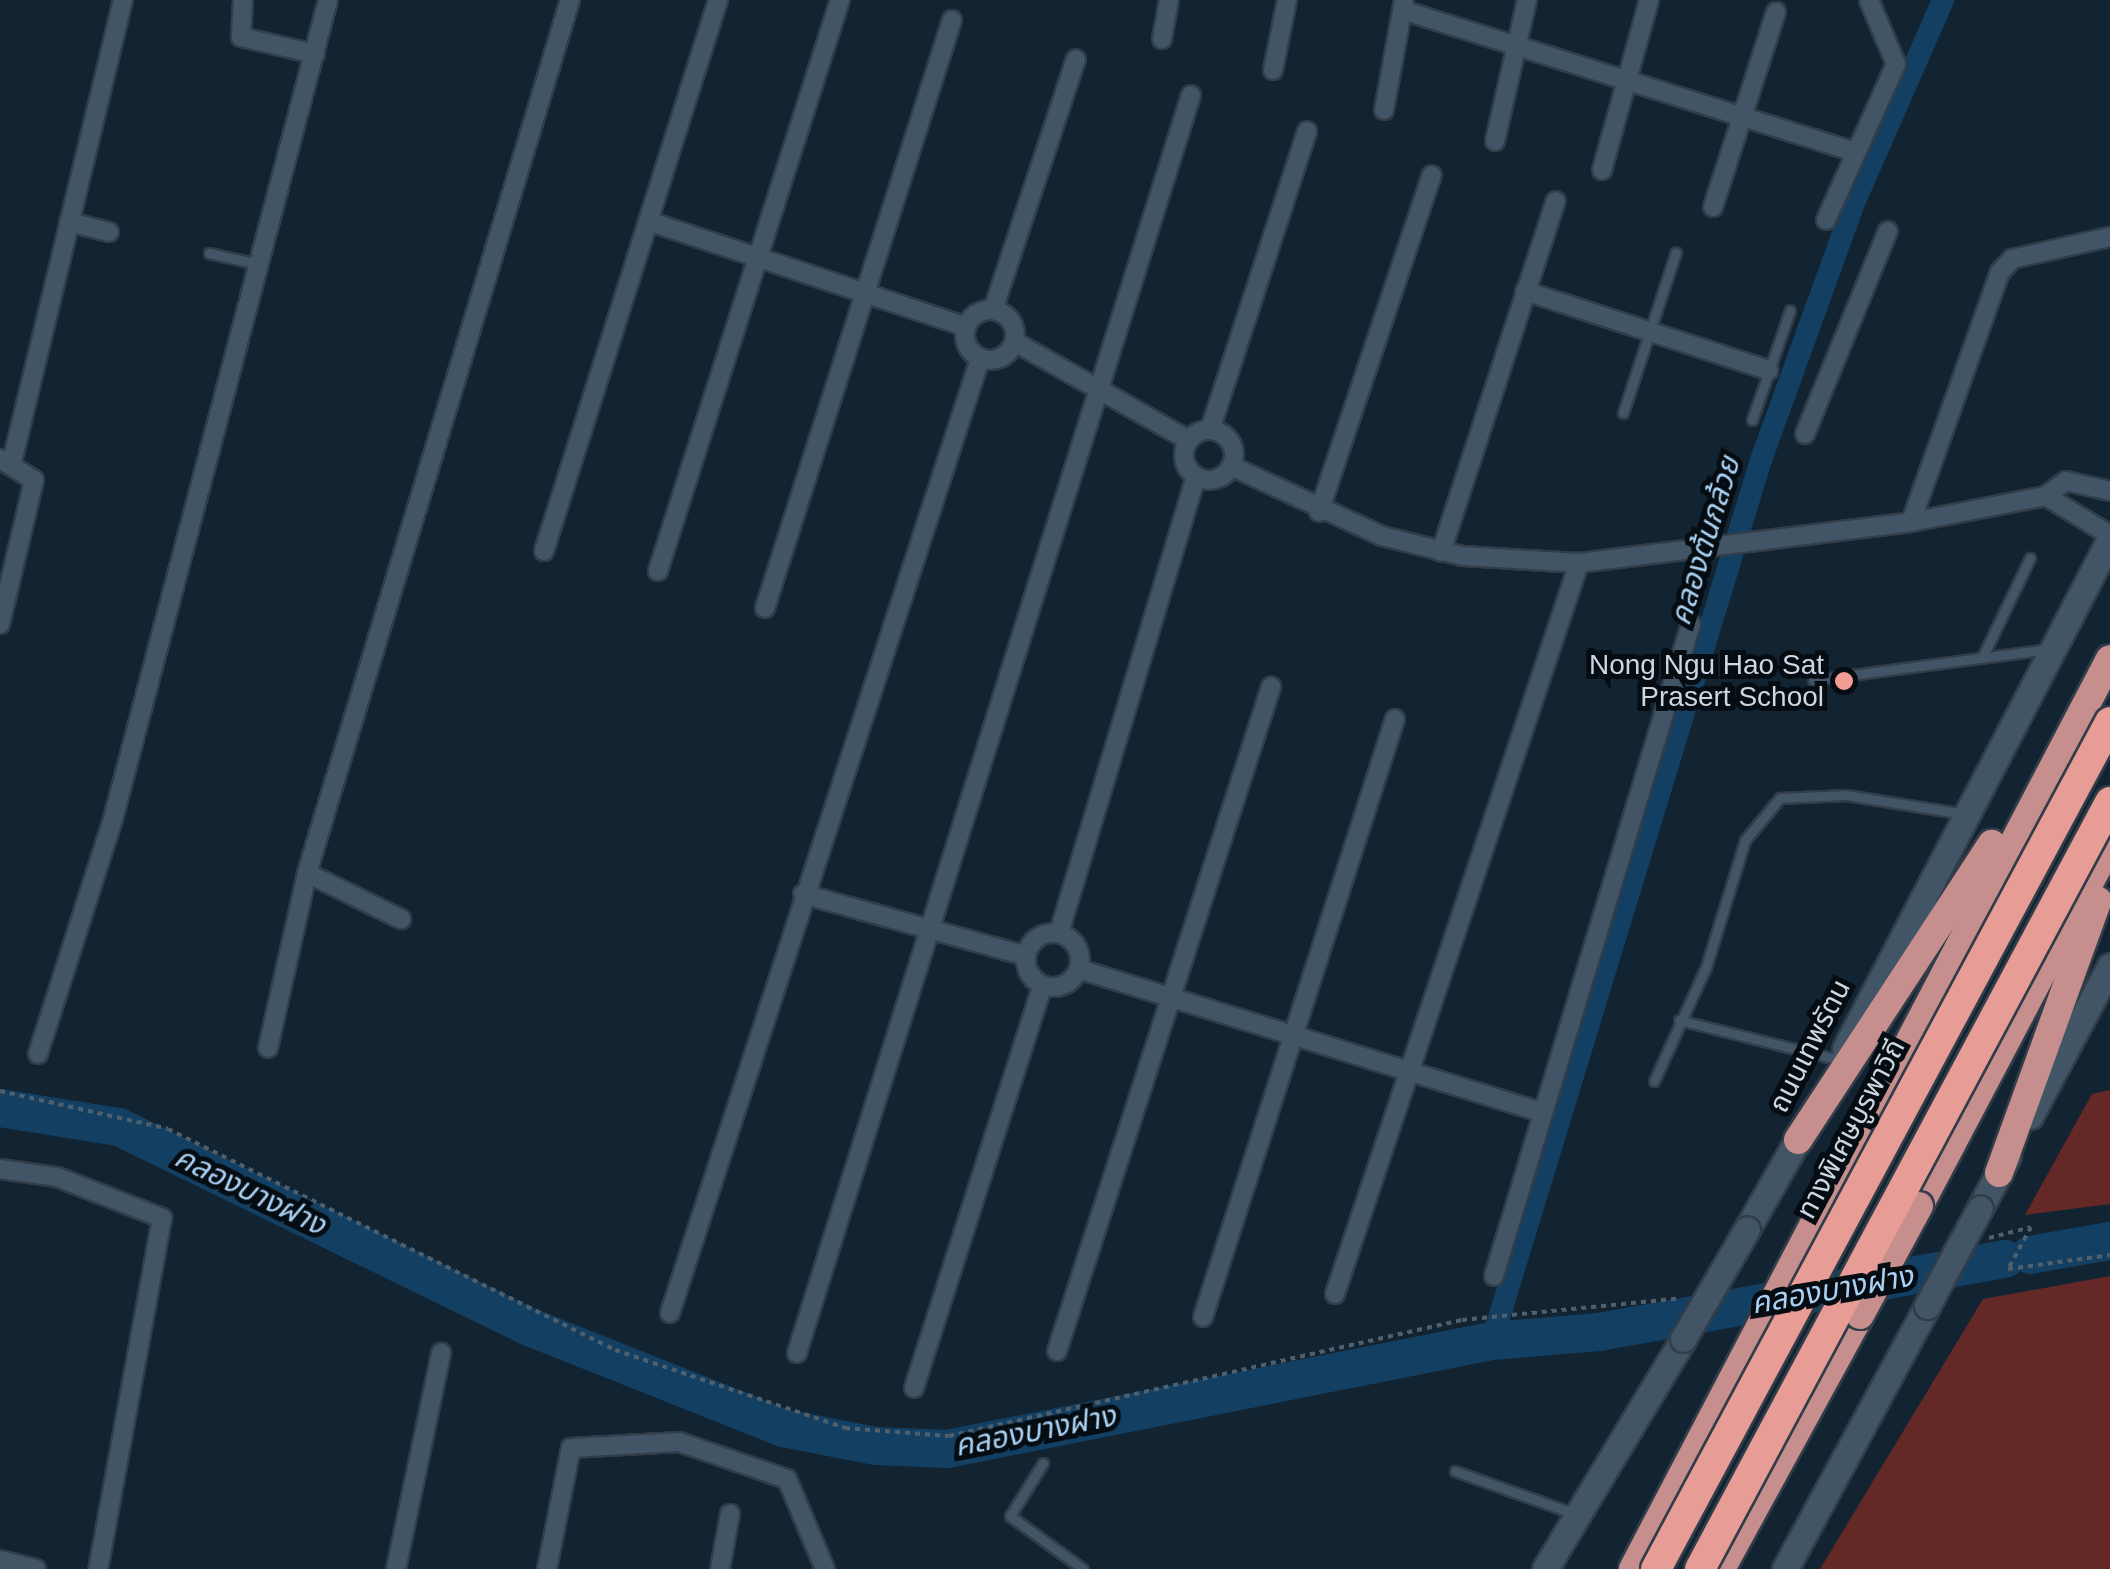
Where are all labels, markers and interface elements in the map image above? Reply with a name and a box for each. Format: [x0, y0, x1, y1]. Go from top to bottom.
water label: คลองต้นกล้วย [1662, 453, 1748, 629]
place label: Nong Ngu Hao Sat Prasert School [1589, 648, 1824, 714]
marker: Nong Ngu Hao Sat Prasert School [1833, 670, 1855, 692]
street label: ถนนเทพรัตน [1762, 974, 1858, 1118]
street label: ทางพิเศษบูรพาวิถี [1790, 1034, 1912, 1224]
water label: คลองบางฝาง [169, 1139, 331, 1243]
water label: คลองบางฝาง [1749, 1258, 1915, 1322]
water label: คลองบางฝาง [951, 1398, 1119, 1464]

